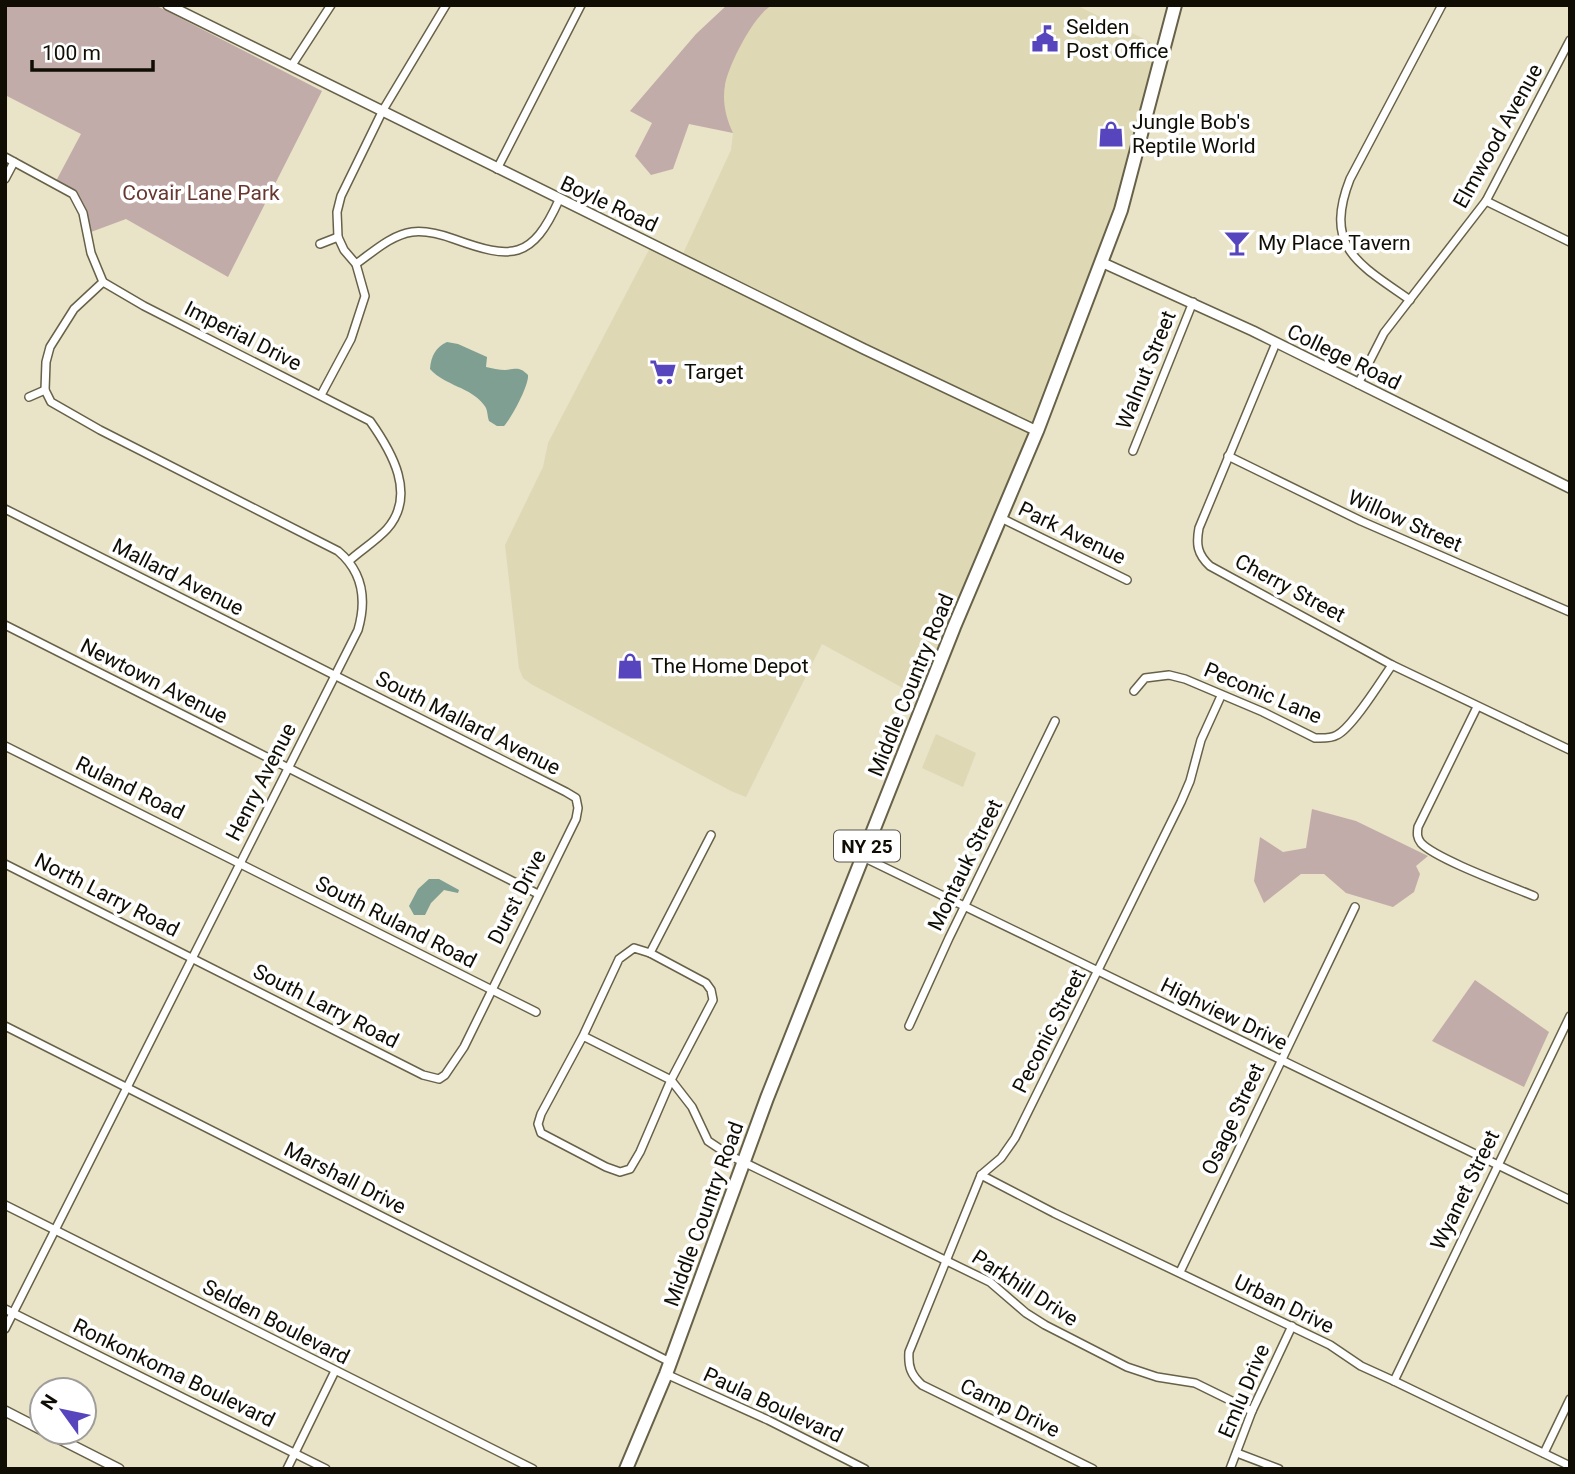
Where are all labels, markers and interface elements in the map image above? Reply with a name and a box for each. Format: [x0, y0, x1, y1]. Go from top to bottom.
place label: Selden Post Office [1066, 15, 1169, 63]
public building icon: Selden Post Office [1030, 24, 1060, 54]
scale bar [32, 28, 152, 72]
text: 100 m [42, 41, 101, 65]
street label: Elmwood Avenue [1448, 60, 1548, 212]
place label: Jungle Bob's Reptile World [1132, 110, 1256, 158]
shop icon: Jungle Bob's Reptile World [1096, 119, 1126, 149]
street label: Boyle Road [557, 171, 661, 237]
park label: Covair Lane Park [122, 181, 280, 205]
bar icon: My Place Tavern [1222, 228, 1252, 258]
place label: My Place Tavern [1258, 231, 1411, 255]
street label: Imperial Drive [180, 296, 306, 376]
street label: Walnut Street [1111, 307, 1181, 433]
street label: College Road [1283, 319, 1405, 395]
supermarket icon: Target [648, 357, 678, 387]
place label: Target [684, 360, 744, 384]
street label: Willow Street [1344, 485, 1466, 557]
street label: Park Avenue [1015, 497, 1129, 569]
street label: Mallard Avenue [108, 534, 248, 620]
street label: Cherry Street [1231, 549, 1349, 627]
street label: Middle Country Road [863, 590, 959, 780]
street label: Newtown Avenue [76, 634, 232, 728]
shop icon: The Home Depot [615, 651, 645, 681]
place label: The Home Depot [651, 654, 809, 678]
street label: Peconic Lane [1201, 657, 1325, 729]
street label: South Mallard Avenue [372, 666, 564, 780]
street label: Henry Avenue [221, 719, 301, 845]
street label: Ruland Road [72, 751, 188, 825]
street label: Montauk Street [923, 795, 1007, 935]
road number: NY 25 [834, 831, 900, 862]
street label: Durst Drive [483, 846, 551, 948]
street label: North Larry Road [31, 848, 183, 942]
street label: South Ruland Road [311, 871, 481, 973]
street label: South Larry Road [249, 959, 403, 1053]
street label: Peconic Street [1008, 965, 1091, 1097]
street label: Highview Drive [1157, 973, 1291, 1055]
street label: Osage Street [1197, 1059, 1269, 1179]
street label: Middle Country Road [659, 1118, 749, 1310]
street label: Wyanet Street [1426, 1126, 1504, 1254]
street label: Marshall Drive [280, 1137, 410, 1219]
street label: Parkhill Drive [967, 1245, 1083, 1331]
street label: Urban Drive [1230, 1270, 1338, 1338]
street label: Selden Boulevard [199, 1275, 353, 1369]
street label: Ronkonkoma Boulevard [69, 1314, 279, 1432]
street label: Emlu Drive [1214, 1341, 1274, 1441]
street label: Paula Boulevard [700, 1362, 846, 1448]
street label: Camp Drive [956, 1374, 1064, 1442]
north arrow [28, 1376, 98, 1446]
text: N [36, 1390, 62, 1414]

